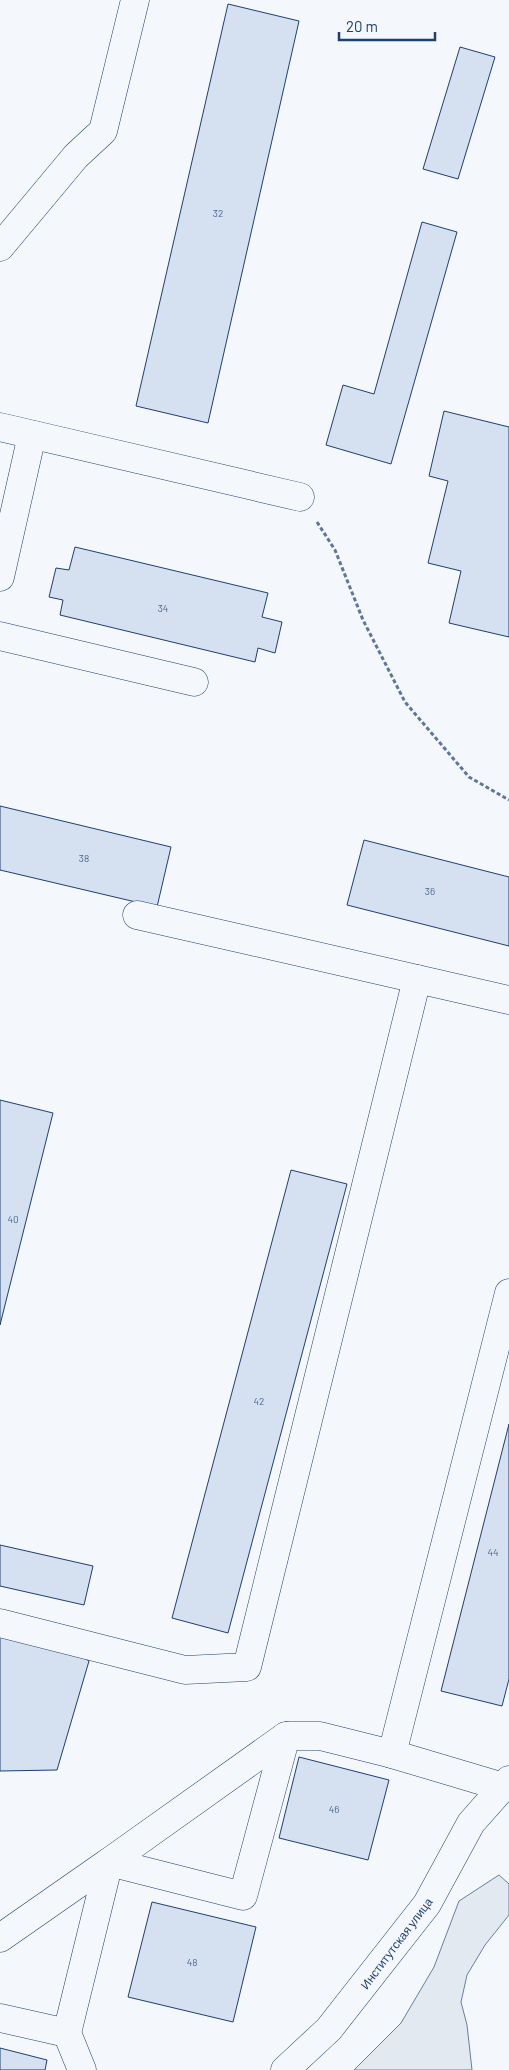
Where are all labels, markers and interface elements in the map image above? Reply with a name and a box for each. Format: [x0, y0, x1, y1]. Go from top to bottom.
scale bar [339, 10, 435, 42]
text: 20 m [346, 17, 378, 35]
house number: 32 [213, 207, 223, 219]
house number: 34 [158, 602, 168, 614]
house number: 38 [79, 852, 89, 864]
house number: 36 [425, 885, 435, 897]
house number: 40 [7, 1213, 19, 1225]
house number: 42 [254, 1395, 264, 1407]
house number: 44 [487, 1546, 499, 1558]
house number: 46 [329, 1803, 339, 1815]
street label: Институтская улица [357, 1894, 436, 1992]
house number: 48 [187, 1956, 197, 1968]

